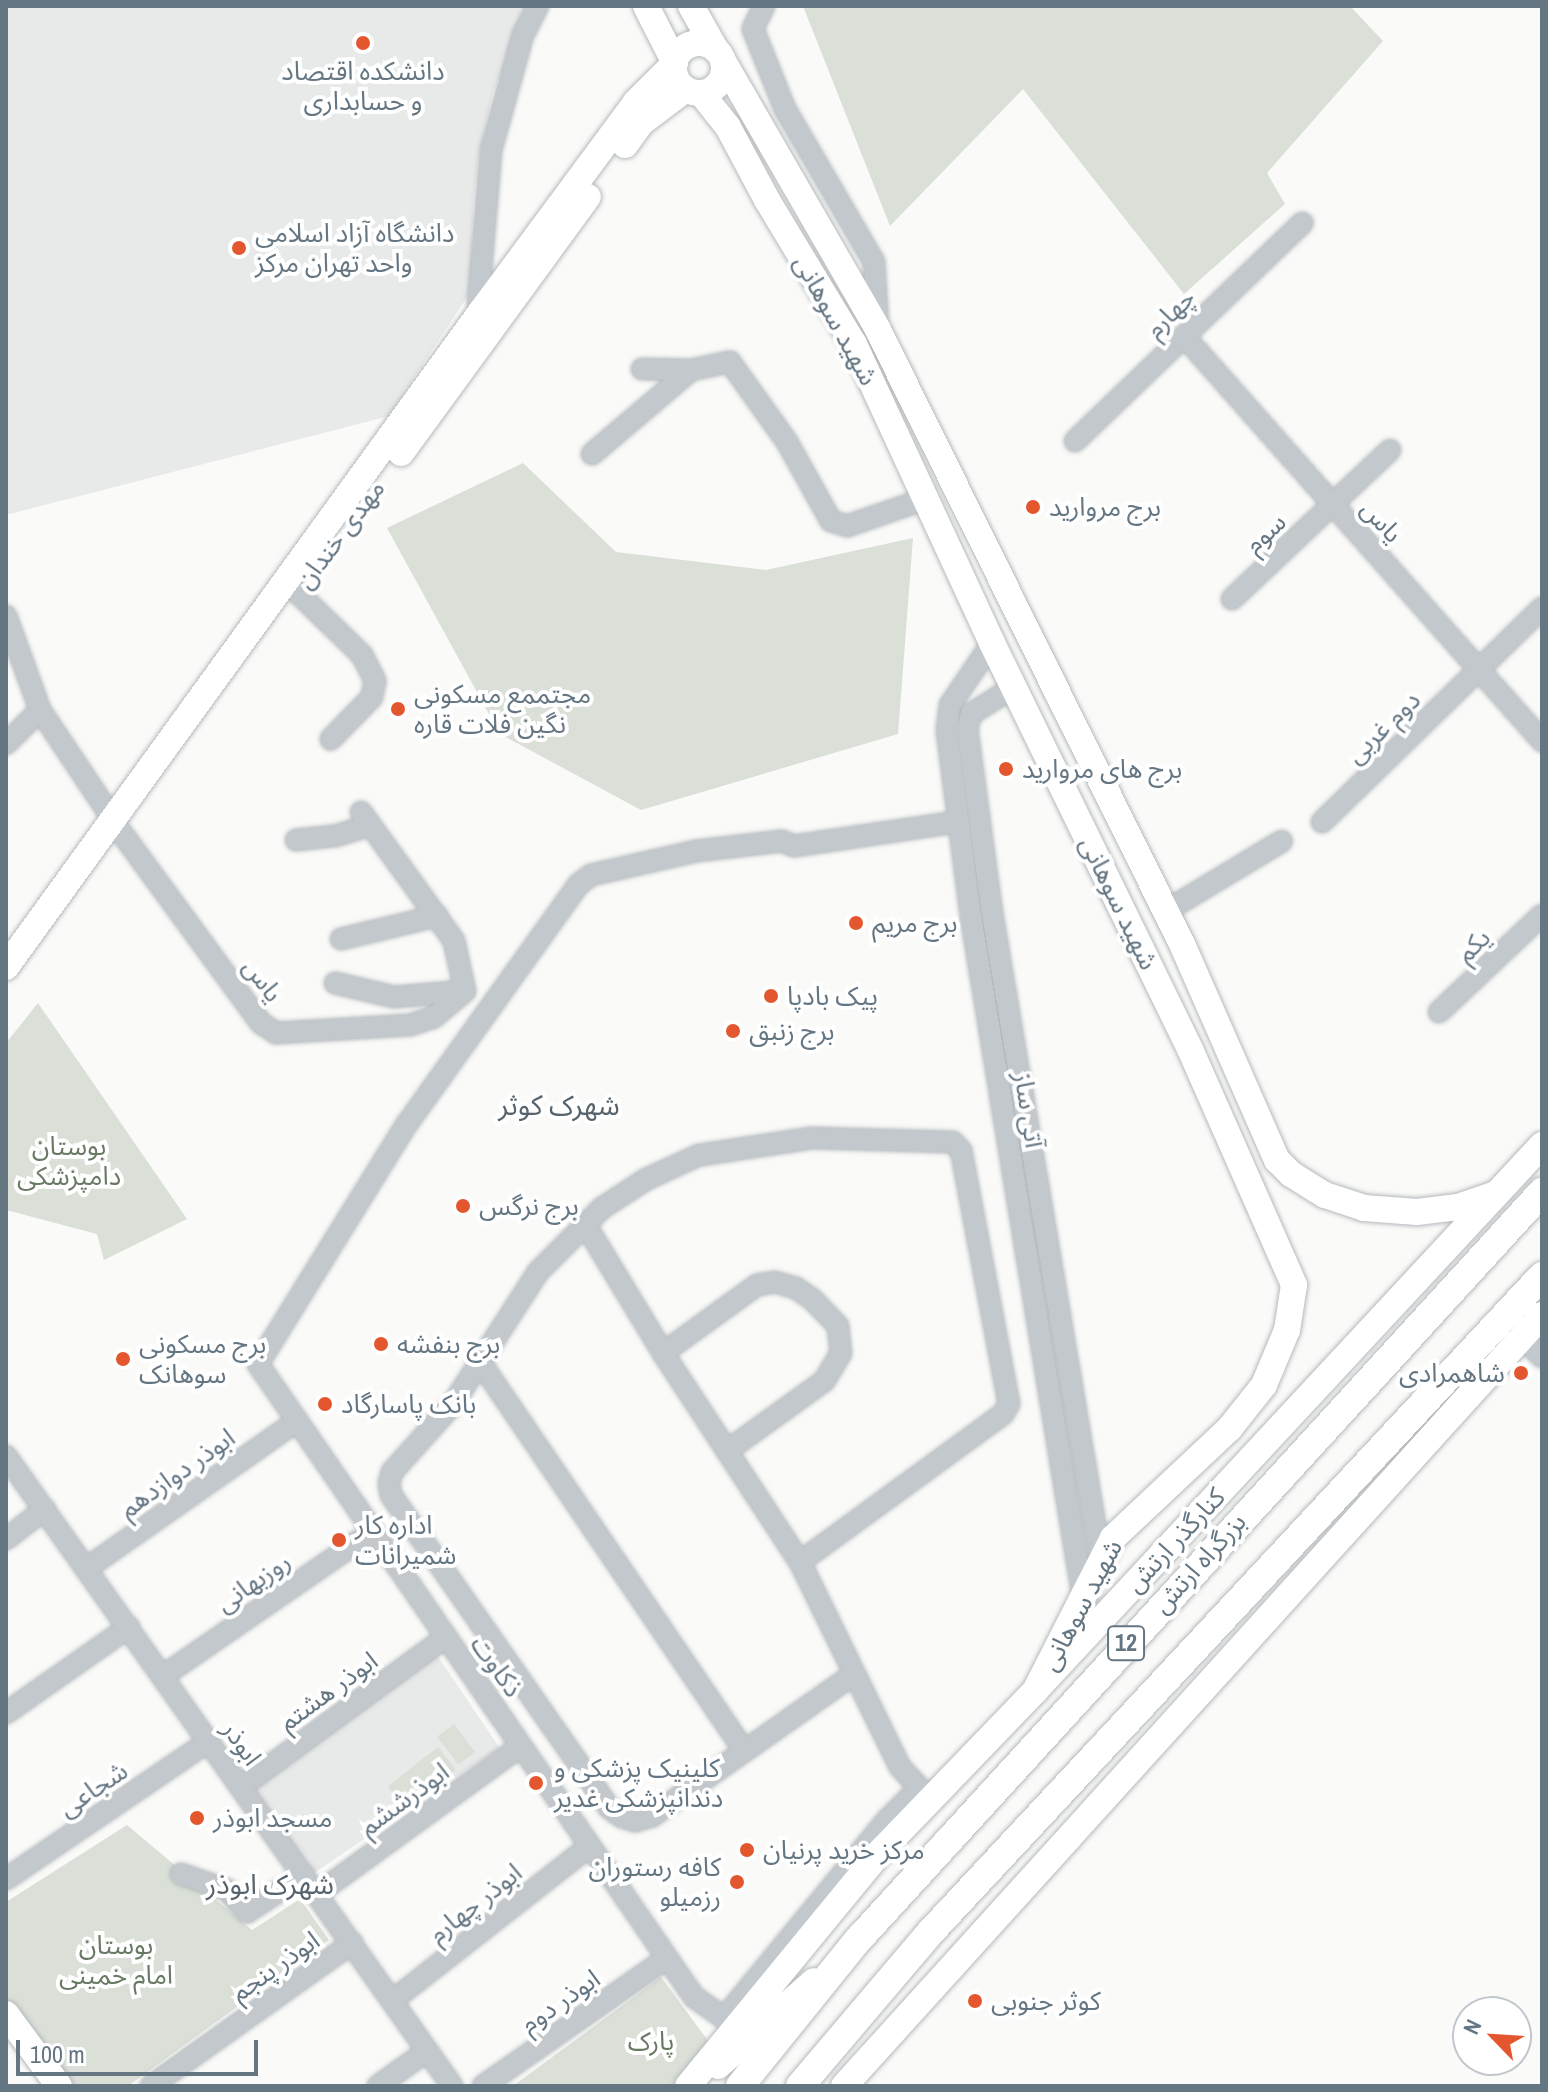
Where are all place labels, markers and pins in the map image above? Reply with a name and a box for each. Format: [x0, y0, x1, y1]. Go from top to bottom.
marker: دانشکده اقتصاد و حسابداری [354, 34, 372, 52]
place label: دانشکده اقتصاد و حسابداری [281, 55, 445, 116]
place label: دانشگاه آزاد اسلامی واحد تهران مرکز [255, 217, 454, 278]
marker: دانشگاه آزاد اسلامی واحد تهران مرکز [230, 239, 248, 257]
place label: برج مروارید [1049, 491, 1161, 523]
marker: برج مروارید [1024, 498, 1042, 516]
place label: مجتممع مسکونی نگین فلات قاره [414, 678, 591, 740]
marker: مجتممع مسکونی نگین فلات قاره [389, 700, 407, 718]
place label: برج های مروارید [1022, 753, 1182, 785]
marker: برج های مروارید [997, 760, 1015, 778]
place label: برج مریم [872, 907, 957, 939]
marker: برج مریم [847, 914, 865, 932]
place label: پیک بادپا [787, 980, 878, 1012]
marker: پیک بادپا [762, 987, 780, 1005]
place label: برج زنبق [749, 1015, 835, 1047]
marker: برج زنبق [724, 1022, 742, 1040]
place label: برج نرگس [479, 1190, 579, 1222]
marker: برج نرگس [454, 1197, 472, 1215]
place label: برج مسکونی سوهانک [139, 1328, 266, 1390]
place label: برج بنفشه [397, 1328, 500, 1360]
marker: برج بنفشه [372, 1335, 390, 1353]
marker: برج مسکونی سوهانک [114, 1350, 132, 1368]
place label: شاهمرادی [1399, 1357, 1505, 1389]
marker: شاهمرادی [1512, 1364, 1530, 1382]
place label: بانک پاسارگاد [341, 1388, 476, 1420]
marker: بانک پاسارگاد [316, 1395, 334, 1413]
place label: اداره کار شمیرانات [355, 1509, 456, 1570]
marker: اداره کار شمیرانات [330, 1531, 348, 1549]
place label: کلینیک پزشکی و دندانپزشکی غدیر [554, 1752, 723, 1814]
marker: کلینیک پزشکی و دندانپزشکی غدیر [525, 1772, 547, 1794]
place label: مسجد ابوذر [213, 1802, 332, 1834]
marker: مسجد ابوذر [188, 1809, 206, 1827]
place label: مرکز خرید پرنیان [763, 1834, 925, 1866]
marker: مرکز خرید پرنیان [738, 1841, 756, 1859]
place label: کافه رستوران رزمیلو [589, 1851, 721, 1912]
marker: کافه رستوران رزمیلو [728, 1873, 746, 1891]
place label: کوثر جنوبی [991, 1985, 1101, 2017]
marker: کوثر جنوبی [966, 1992, 984, 2010]

